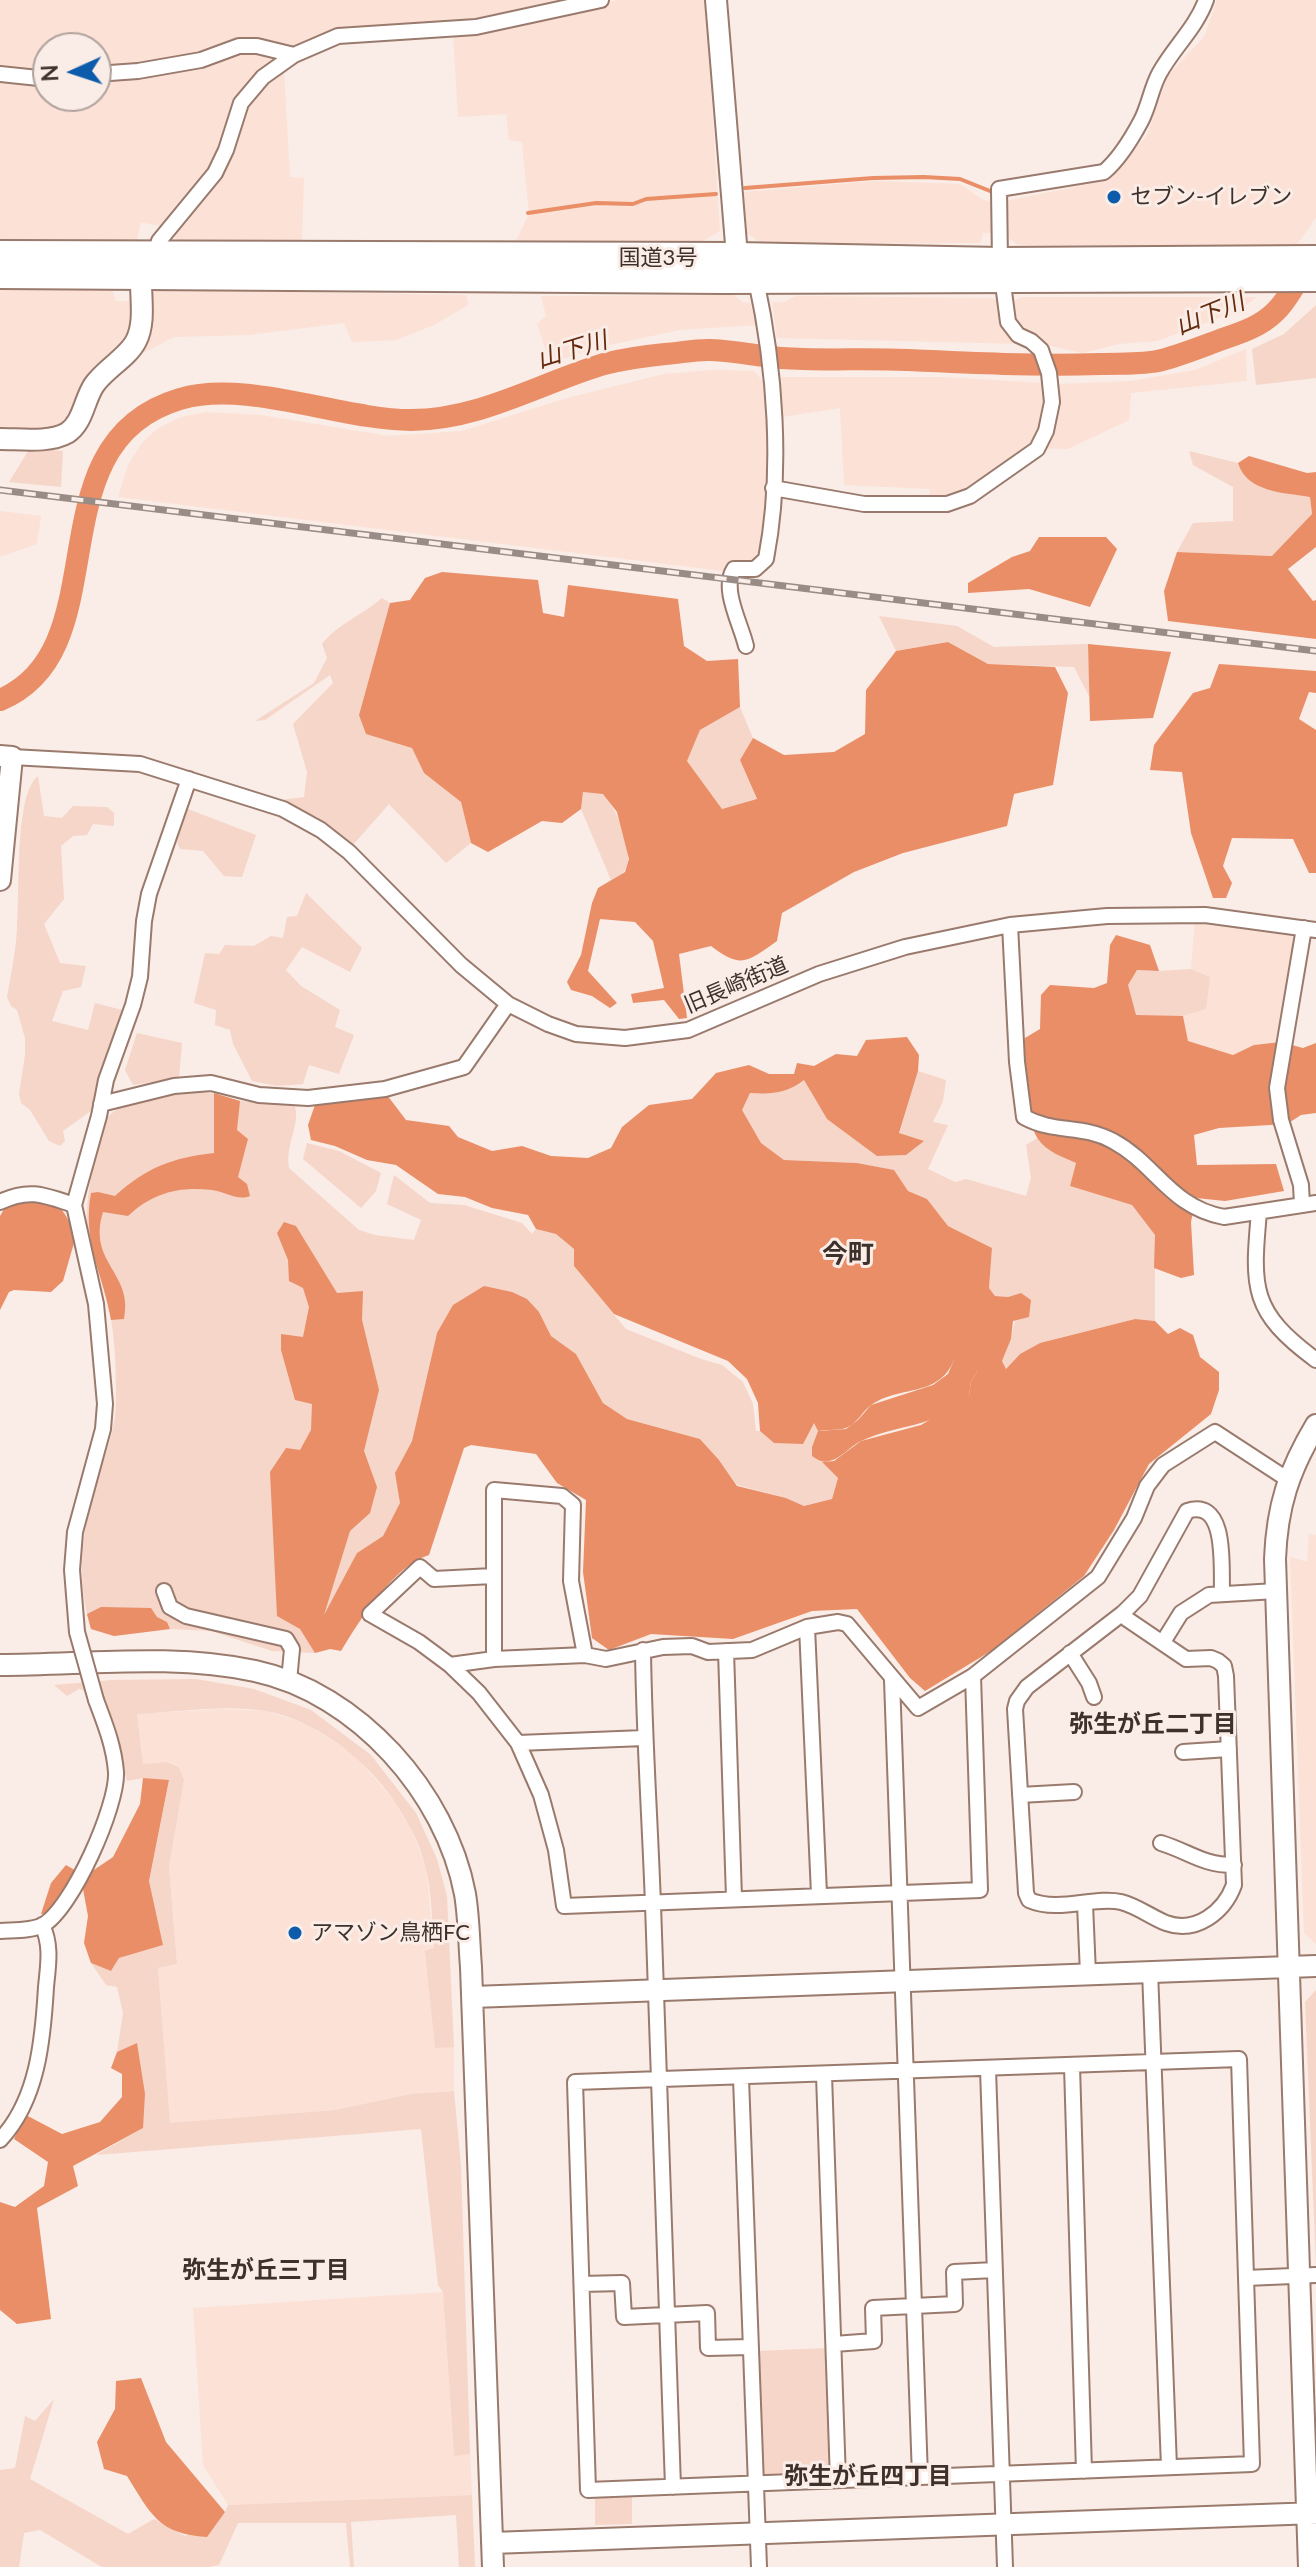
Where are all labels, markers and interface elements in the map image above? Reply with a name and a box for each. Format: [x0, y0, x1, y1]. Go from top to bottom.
north arrow [32, 32, 112, 112]
text: N [36, 64, 63, 82]
place label: セブン-イレブン [1130, 184, 1292, 210]
marker: セブン-イレブン [1105, 188, 1123, 206]
street label: 国道3号 [619, 245, 697, 271]
water label: 山下川 [1171, 287, 1249, 341]
water label: 山下川 [533, 326, 611, 374]
street label: 旧長崎街道 [680, 951, 792, 1019]
district label: 今町 [822, 1239, 874, 1271]
district label: 弥生が丘二丁目 [1069, 1710, 1237, 1738]
place label: アマゾン鳥栖FC [311, 1920, 470, 1946]
marker: アマゾン鳥栖FC [286, 1924, 304, 1942]
district label: 弥生が丘三丁目 [182, 2256, 350, 2284]
district label: 弥生が丘四丁目 [784, 2462, 952, 2490]

